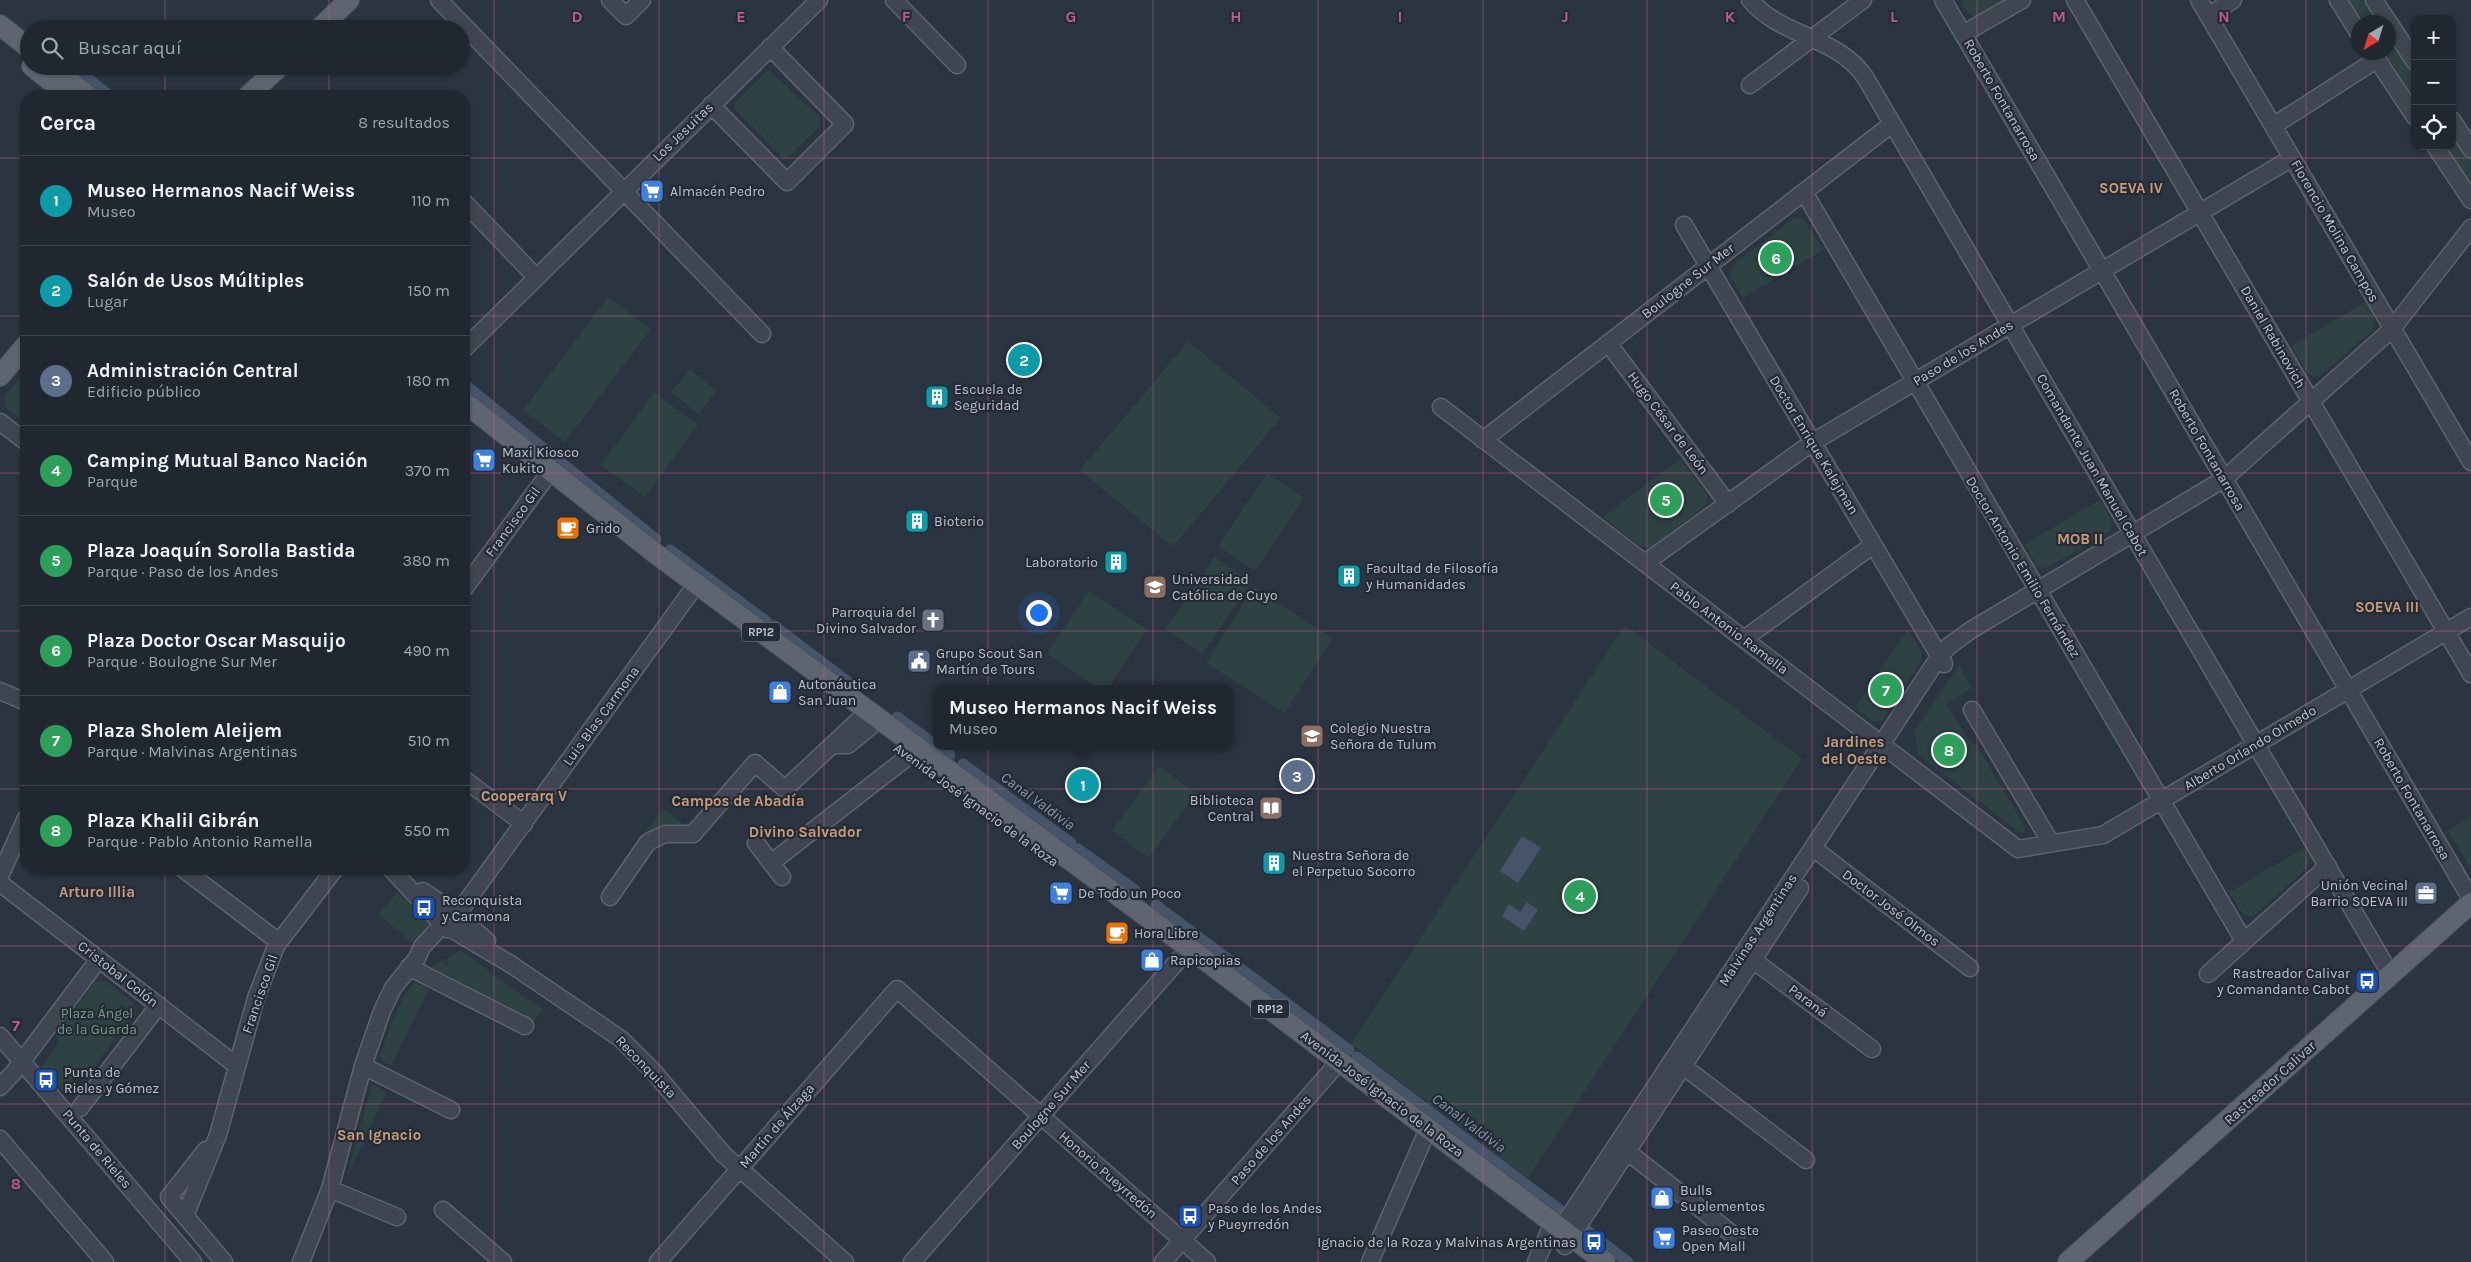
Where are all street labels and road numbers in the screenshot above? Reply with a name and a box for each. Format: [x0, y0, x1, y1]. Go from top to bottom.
street label: Roberto Fontanarrosa [1960, 36, 2044, 164]
street label: Los Jesuitas [649, 99, 717, 165]
street label: Florencio Molina Campos [2287, 157, 2383, 305]
street label: Boulogne Sur Mer [1638, 239, 1738, 322]
street label: Daniel Rabinovich [2237, 283, 2309, 391]
street label: Paso de los Andes [1910, 316, 2016, 390]
street label: Hugo César de León [1624, 368, 1712, 478]
street label: Comandante Juan Manuel Cabot [2033, 371, 2151, 559]
street label: Doctor Enrique Kalejman [1766, 372, 1862, 518]
street label: Roberto Fontanarrosa [2165, 386, 2249, 514]
street label: Doctor Antonio Emilio Fernández [1962, 473, 2084, 661]
street label: Francisco Gil [482, 484, 544, 560]
street label: Pablo Antonio Ramella [1666, 578, 1792, 678]
road number: RP12 [742, 622, 780, 642]
street label: Luis Blas Carmona [559, 663, 643, 769]
street label: Alberto Orlando Olmedo [2181, 702, 2319, 794]
street label: Roberto Fontanarrosa [2370, 735, 2454, 863]
street label: Avenida José Ignacio de la Roza [890, 739, 1062, 871]
street label: Doctor José Olmos [1839, 866, 1943, 950]
street label: Malvinas Argentinas [1715, 870, 1801, 990]
street label: Cristobal Colón [74, 937, 162, 1011]
street label: Francisco Gil [239, 952, 281, 1036]
street label: Paraná [1785, 981, 1831, 1021]
road number: RP12 [1251, 1000, 1289, 1019]
street label: Avenida José Ignacio de la Roza [1297, 1027, 1467, 1161]
street label: Reconquista [612, 1032, 680, 1102]
street label: Rastreador Calivar [2221, 1037, 2320, 1129]
street label: Boulogne Sur Mer [1008, 1056, 1095, 1153]
street label: Martín de Álzaga [735, 1080, 818, 1172]
street label: Paso de los Andes [1227, 1091, 1315, 1189]
street label: Punta de Rieles [59, 1106, 135, 1192]
street label: Honorio Pueyrredón [1055, 1128, 1161, 1222]

